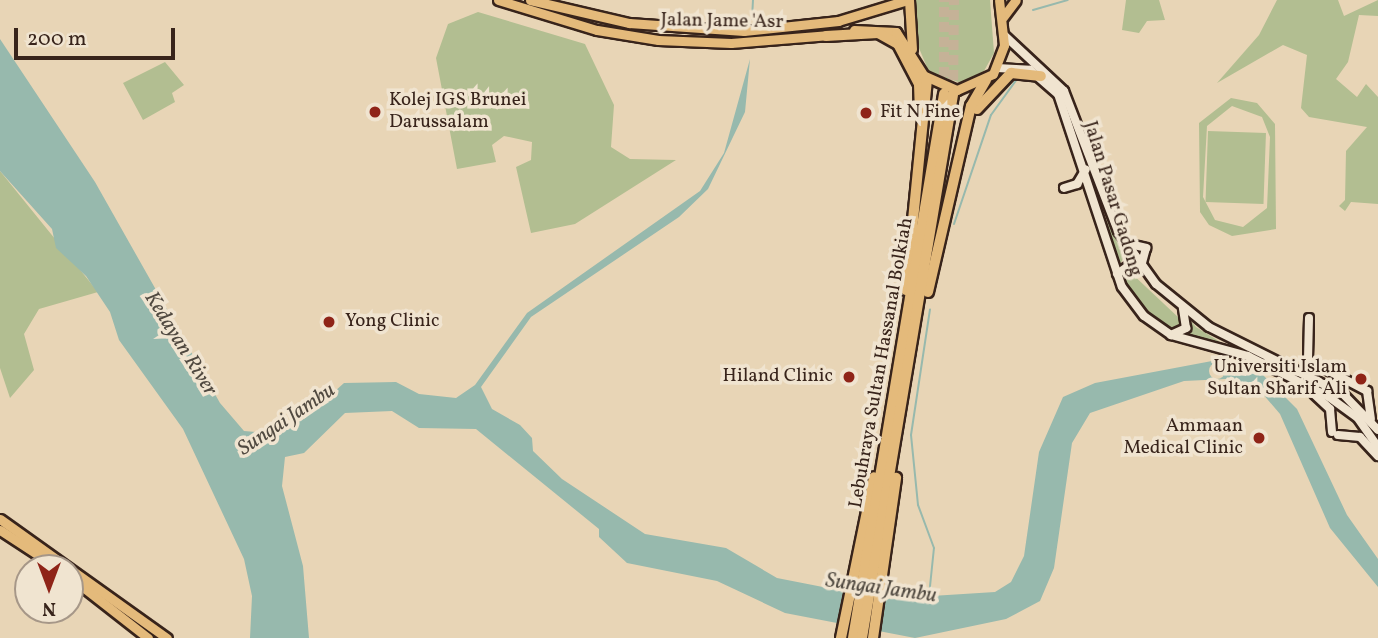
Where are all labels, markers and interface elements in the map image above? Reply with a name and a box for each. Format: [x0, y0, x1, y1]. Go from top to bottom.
street label: Jalan Jame 'Asr [660, 10, 784, 34]
scale bar [18, 14, 178, 58]
text: 200 m [27, 25, 87, 54]
place label: Kolej IGS Brunei Darussalam [389, 90, 526, 134]
place label: Fit N Fine [880, 102, 960, 124]
marker: Kolej IGS Brunei Darussalam [367, 104, 383, 120]
marker: Fit N Fine [858, 105, 874, 121]
street label: Jalan Pasar Gadong [1078, 119, 1146, 279]
street label: Lebuhraya Sultan Hassanal Bolkiah [845, 216, 919, 510]
water label: Kedayan River [138, 287, 222, 401]
place label: Yong Clinic [345, 311, 440, 333]
marker: Yong Clinic [319, 312, 339, 332]
place label: Universiti Islam Sultan Sharif Ali [1209, 357, 1347, 401]
place label: Hiland Clinic [723, 366, 833, 388]
marker: Hiland Clinic [839, 367, 859, 387]
marker: Universiti Islam Sultan Sharif Ali [1353, 371, 1369, 387]
water label: Sungai Jambu [234, 378, 340, 462]
place label: Ammaan Medical Clinic [1123, 416, 1243, 460]
marker: Ammaan Medical Clinic [1249, 428, 1269, 448]
north arrow [14, 554, 84, 624]
water label: Sungai Jambu [824, 569, 938, 609]
text: N [42, 595, 56, 621]

